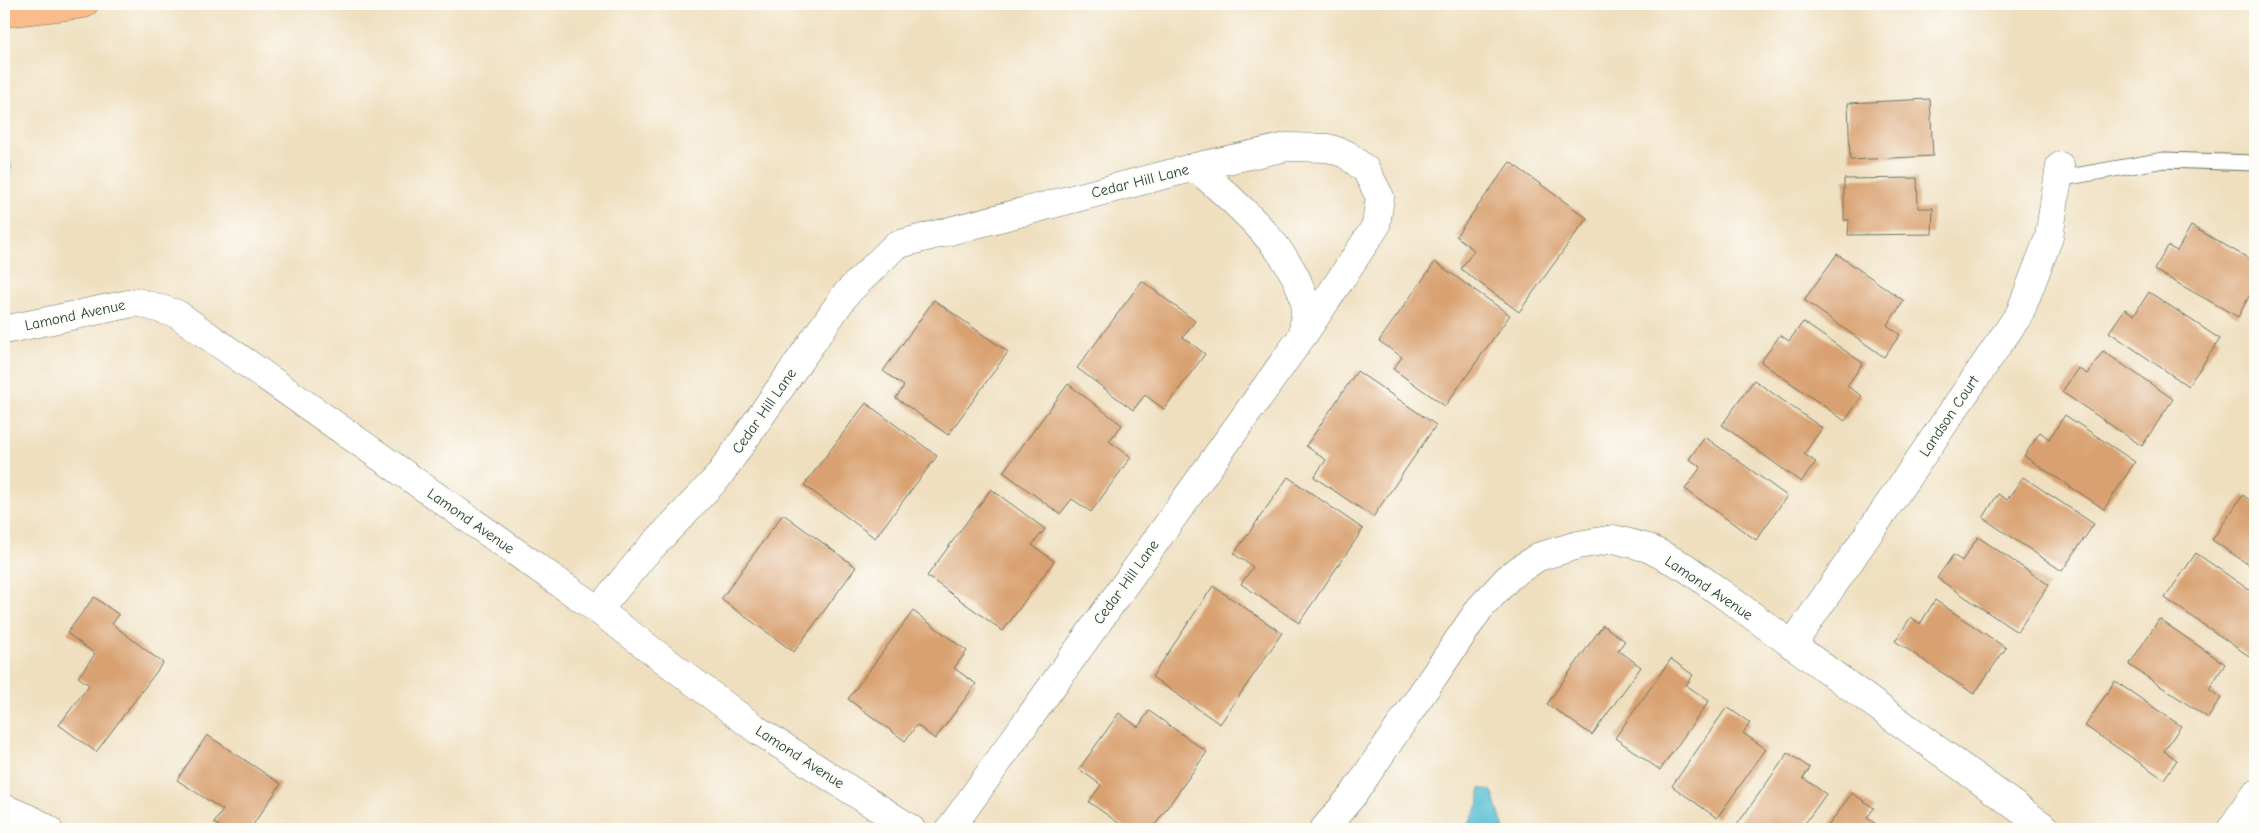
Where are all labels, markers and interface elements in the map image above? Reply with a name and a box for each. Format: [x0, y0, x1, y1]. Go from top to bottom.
street label: Cedar Hill Lane [1089, 160, 1191, 202]
street label: Lamond Avenue [23, 295, 127, 334]
street label: Cedar Hill Lane [728, 364, 800, 457]
street label: Landson Court [1915, 372, 1983, 460]
street label: Lamond Avenue [424, 484, 518, 558]
street label: Cedar Hill Lane [1089, 536, 1163, 628]
street label: Lamond Avenue [1662, 552, 1757, 624]
street label: Lamond Avenue [752, 722, 848, 793]

